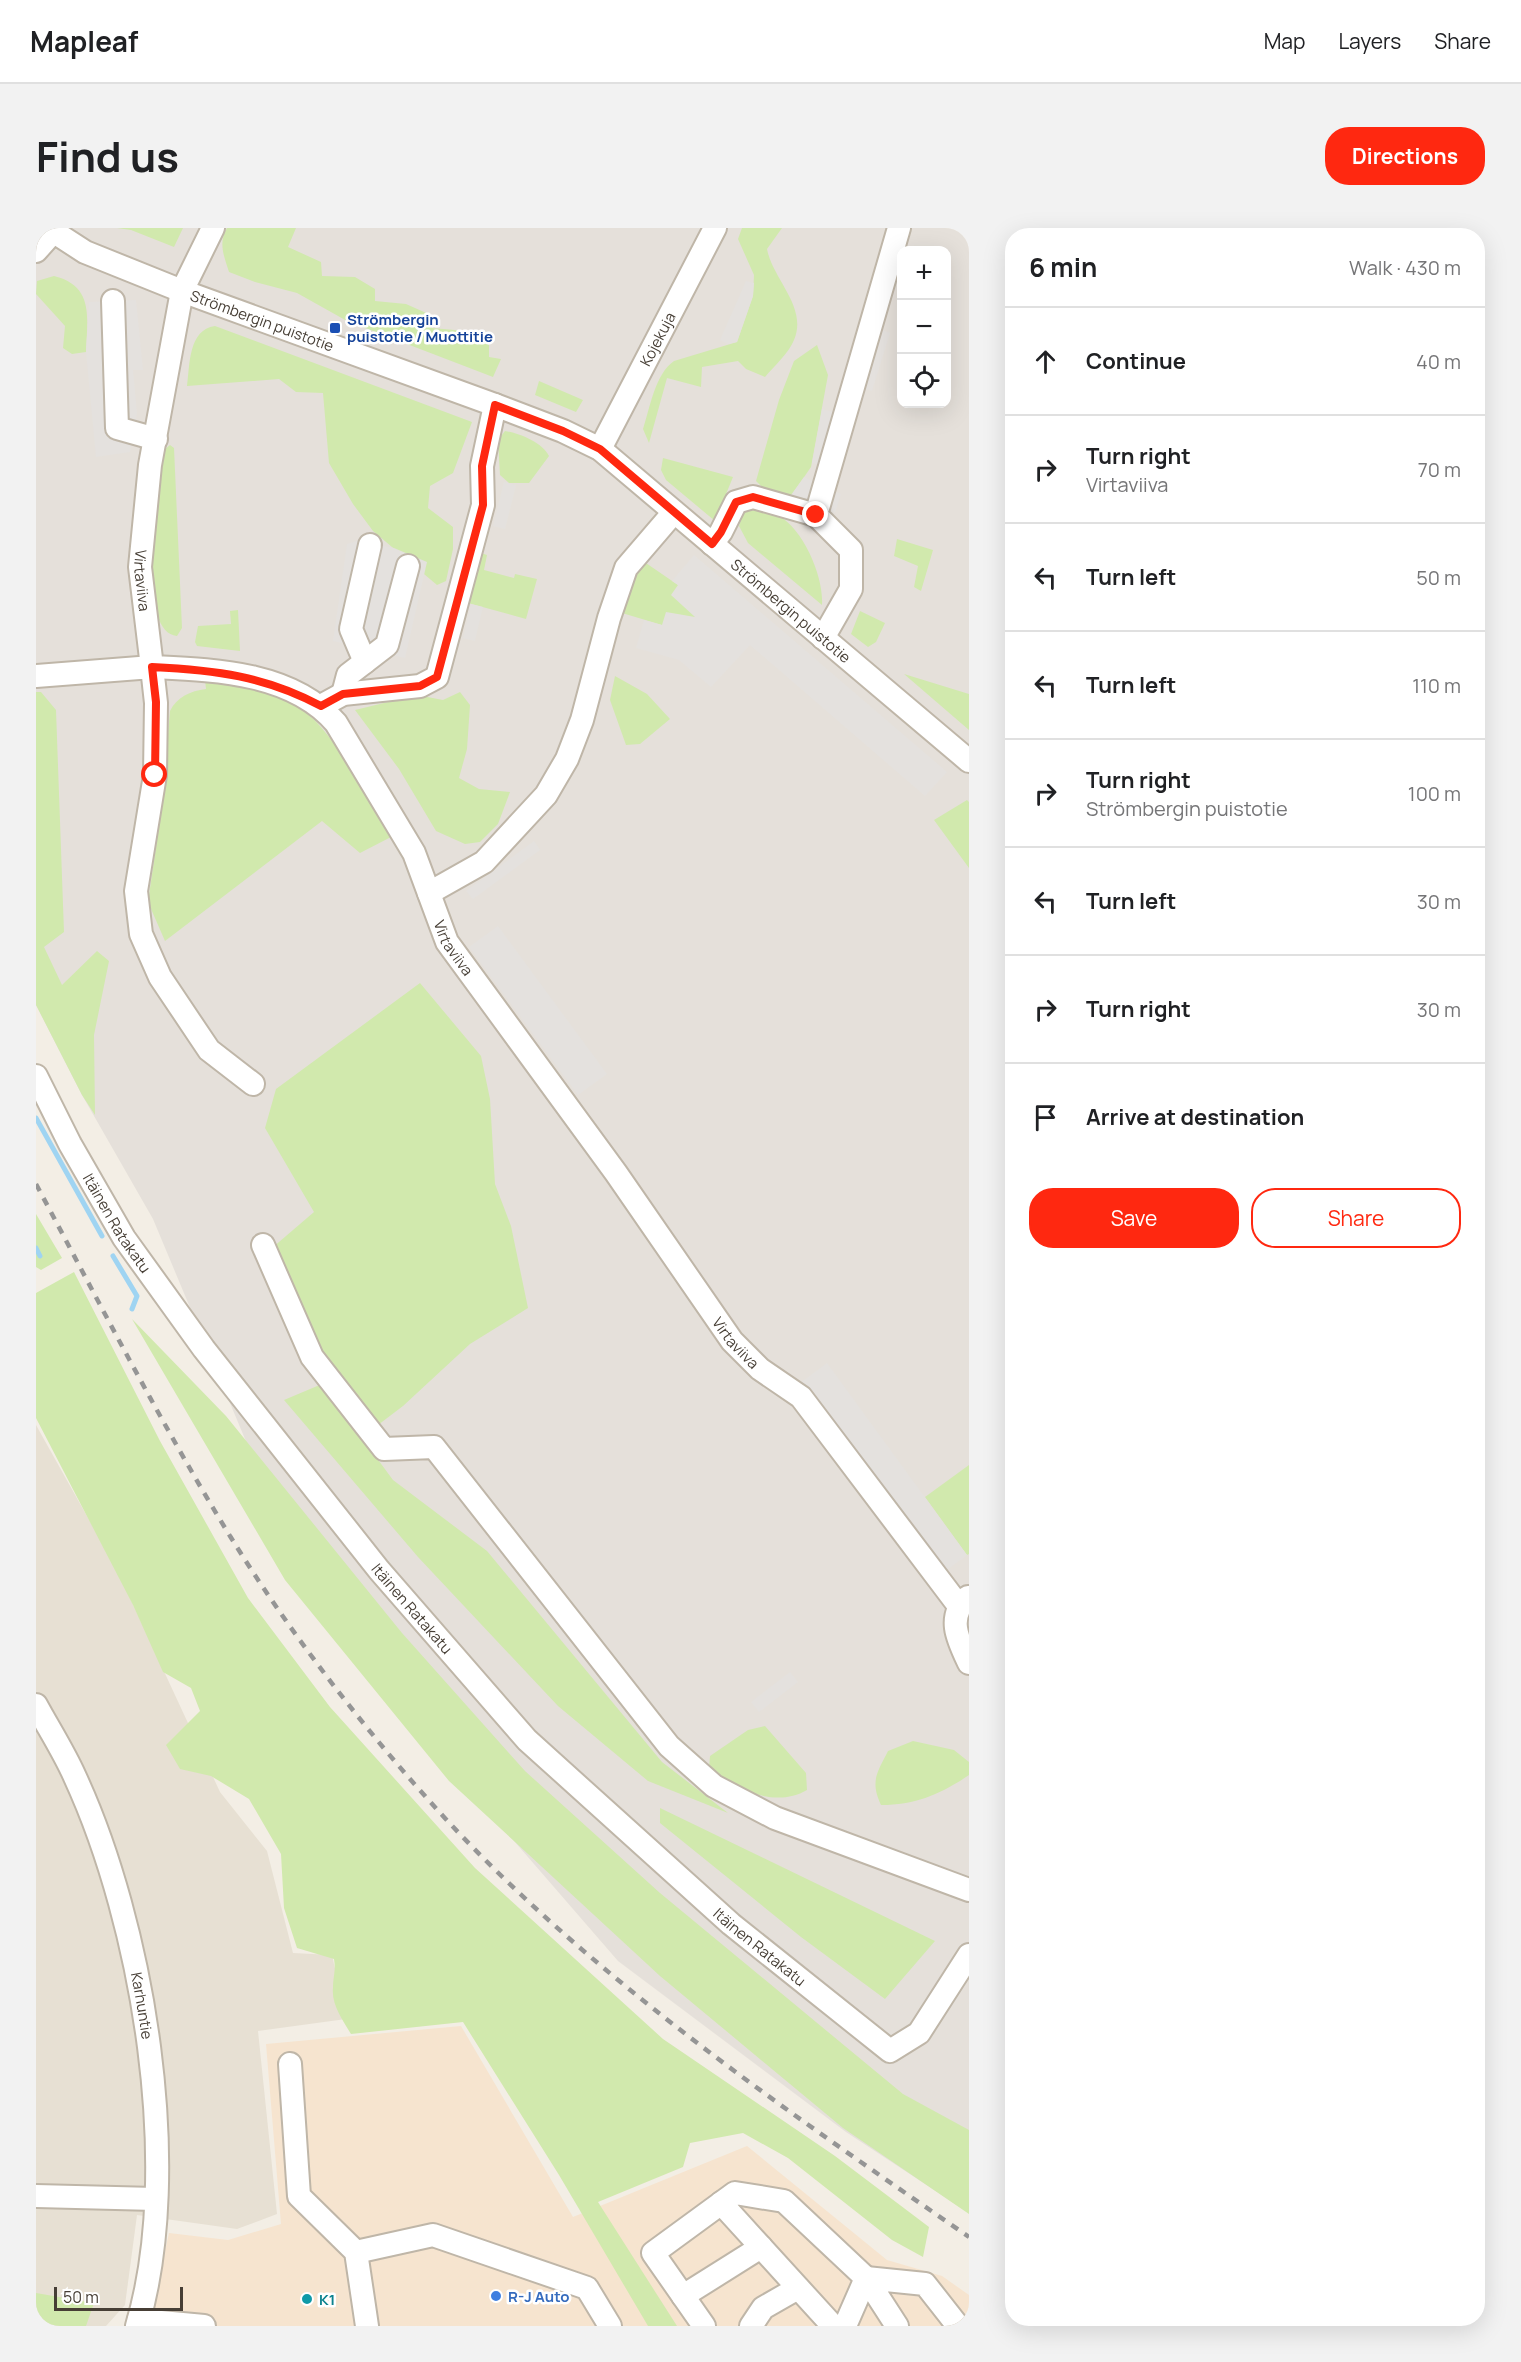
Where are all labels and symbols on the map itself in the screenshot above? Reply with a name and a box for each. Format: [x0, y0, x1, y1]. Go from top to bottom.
street label: Strömbergin puistotie [187, 284, 337, 356]
street label: Kojekuja [634, 308, 680, 370]
place label: Strömbergin puistotie / Muottitie [347, 309, 493, 347]
marker: Strömbergin puistotie / Muottitie [328, 321, 342, 335]
route end [802, 501, 828, 527]
street label: Virtaviiva [129, 548, 156, 612]
street label: Strömbergin puistotie [727, 554, 856, 668]
route start [141, 761, 167, 787]
street label: Virtaviiva [429, 917, 479, 980]
street label: Itäinen Ratakatu [78, 1169, 156, 1277]
street label: Virtaviiva [708, 1313, 764, 1373]
street label: Itäinen Ratakatu [367, 1559, 458, 1658]
street label: Itäinen Ratakatu [709, 1903, 811, 1991]
street label: Karhuntie [126, 1970, 158, 2041]
scale bar [54, 2284, 183, 2312]
place label: R-J Auto [508, 2286, 570, 2307]
place label: K1 [319, 2289, 335, 2310]
marker: R-J Auto [489, 2289, 503, 2303]
marker: K1 [300, 2292, 314, 2306]

